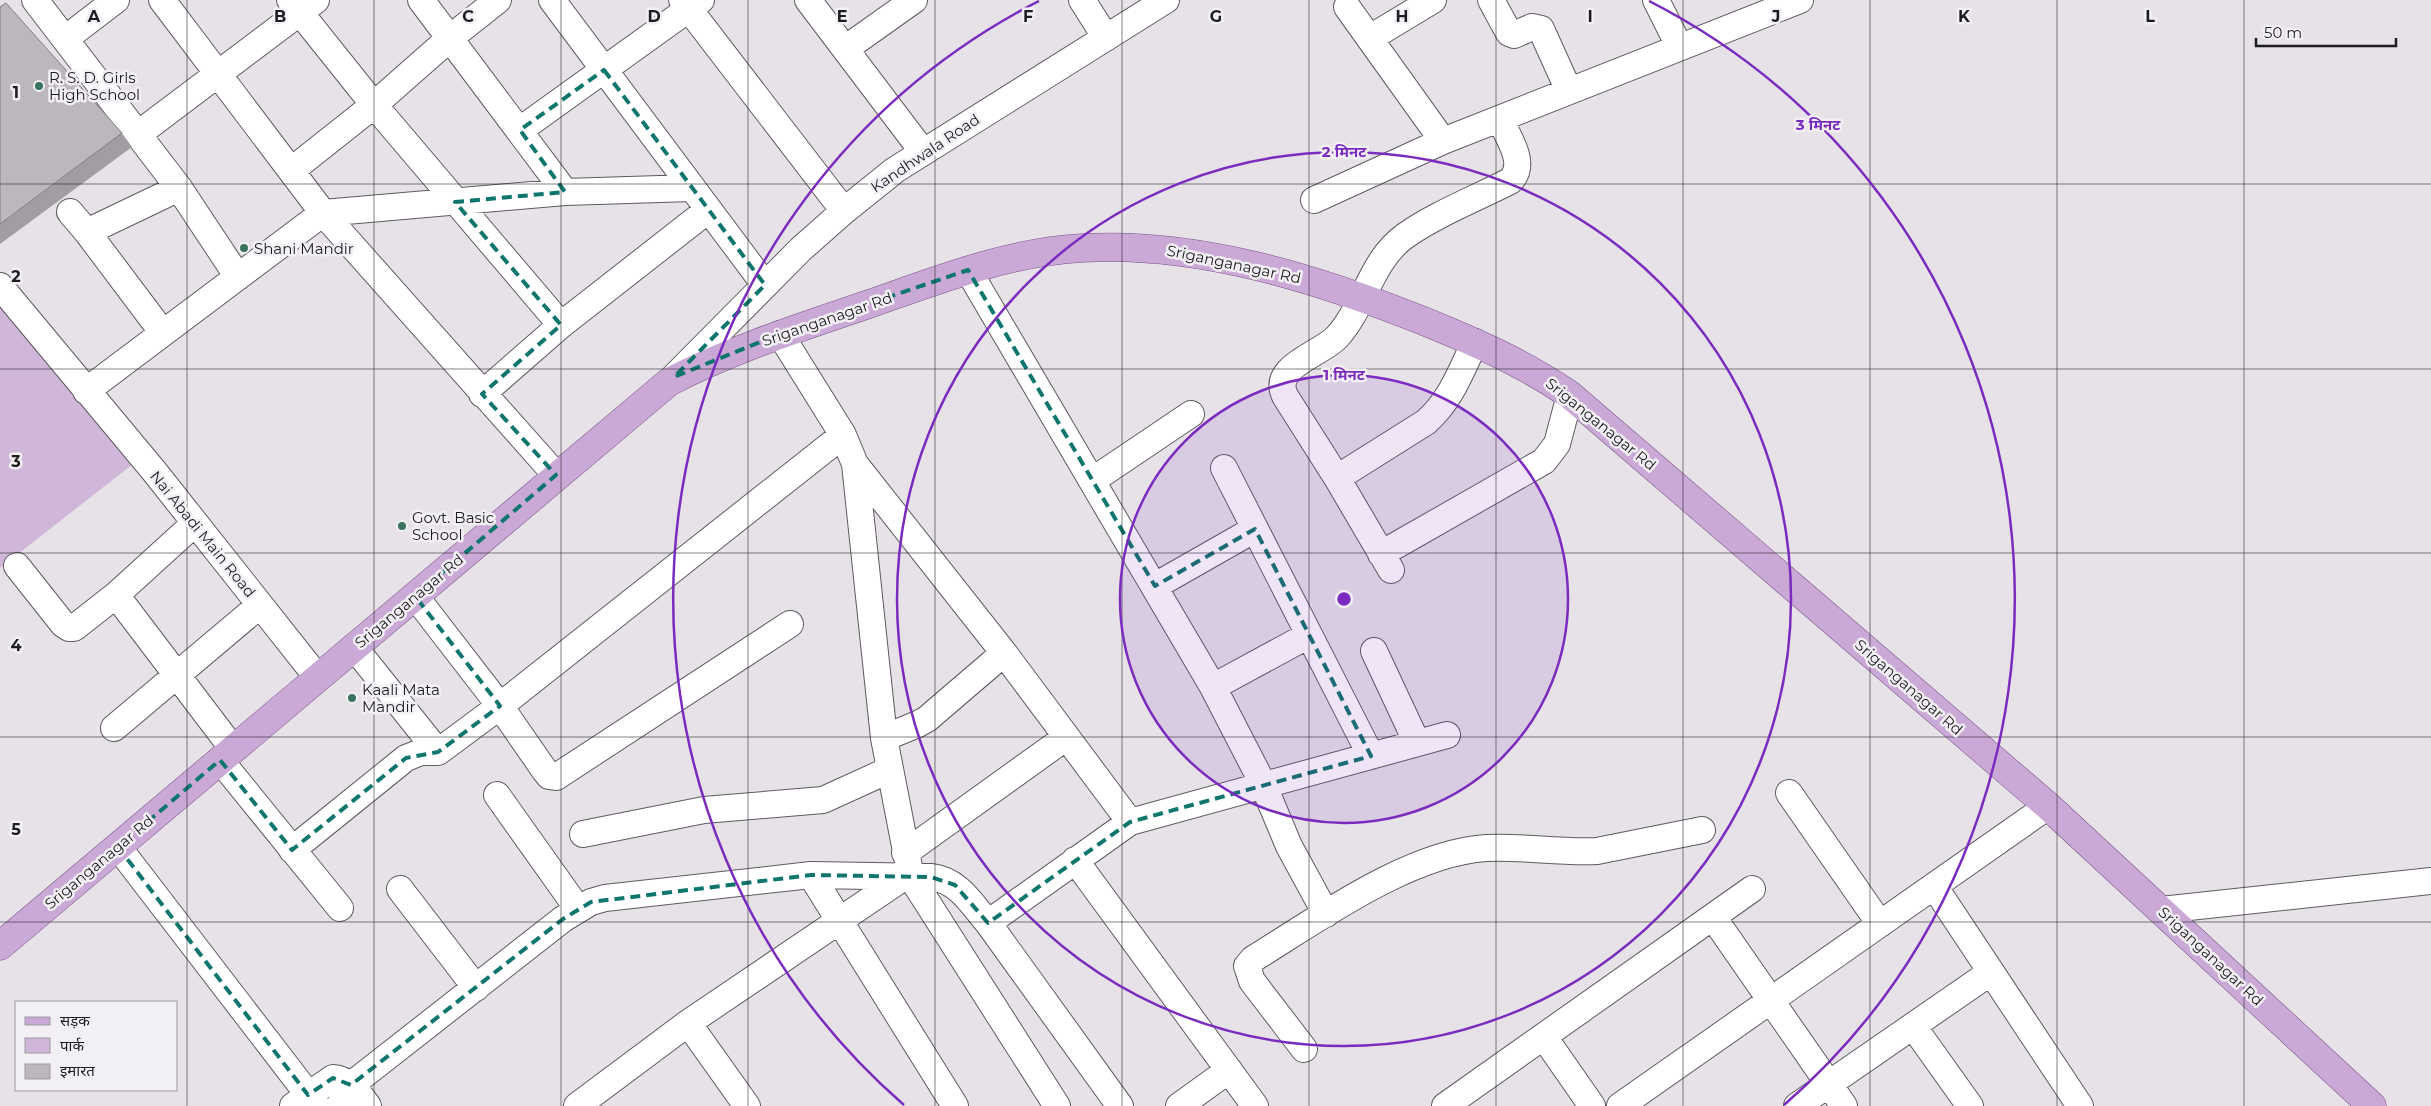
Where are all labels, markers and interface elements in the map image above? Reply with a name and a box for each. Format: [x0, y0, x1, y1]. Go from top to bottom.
text: A [87, 7, 101, 26]
text: B [274, 7, 286, 26]
text: C [462, 7, 474, 26]
text: D [647, 7, 661, 26]
text: E [837, 7, 847, 26]
text: F [1023, 7, 1033, 26]
text: G [1210, 7, 1222, 26]
text: H [1396, 7, 1408, 26]
text: I [1587, 7, 1593, 26]
text: J [1771, 7, 1780, 26]
text: K [1958, 7, 1971, 26]
text: L [2145, 7, 2155, 26]
scale bar [2256, 15, 2396, 47]
text: 50 m [2264, 23, 2302, 42]
place label: R. S. D. Girls High School [49, 68, 140, 104]
marker: R. S. D. Girls High School [33, 80, 45, 92]
text: 1 [13, 83, 19, 102]
street label: Kandhwala Road [867, 110, 983, 196]
text: 3 मिनट [1795, 115, 1841, 134]
text: 2 मिनट [1322, 142, 1367, 161]
place label: Shani Mandir [254, 239, 354, 258]
street label: Sriganganagar Rd [1165, 241, 1303, 287]
marker: Shani Mandir [238, 242, 250, 254]
text: 2 [11, 267, 21, 286]
street label: Sriganganagar Rd [759, 288, 895, 350]
text: 1 मिनट [1323, 365, 1366, 384]
street label: Sriganganagar Rd [1542, 374, 1660, 474]
text: 3 [10, 452, 21, 471]
street label: Nai Abadi Main Road [146, 467, 260, 601]
place label: Govt. Basic School [412, 508, 494, 544]
marker: Govt. Basic School [396, 520, 408, 532]
street label: Sriganganagar Rd [351, 550, 467, 652]
centre of rings [1335, 590, 1353, 608]
street label: Sriganganagar Rd [1851, 635, 1967, 739]
text: 4 [10, 636, 22, 655]
place label: Kaali Mata Mandir [362, 680, 440, 716]
marker: Kaali Mata Mandir [346, 692, 358, 704]
street label: Sriganganagar Rd [41, 811, 157, 913]
text: 5 [11, 820, 21, 839]
street label: Sriganganagar Rd [2155, 902, 2267, 1010]
legend [15, 1001, 178, 1091]
text: सड़क [60, 1011, 90, 1030]
text: पार्क [60, 1036, 84, 1055]
text: इमारत [60, 1061, 95, 1080]

